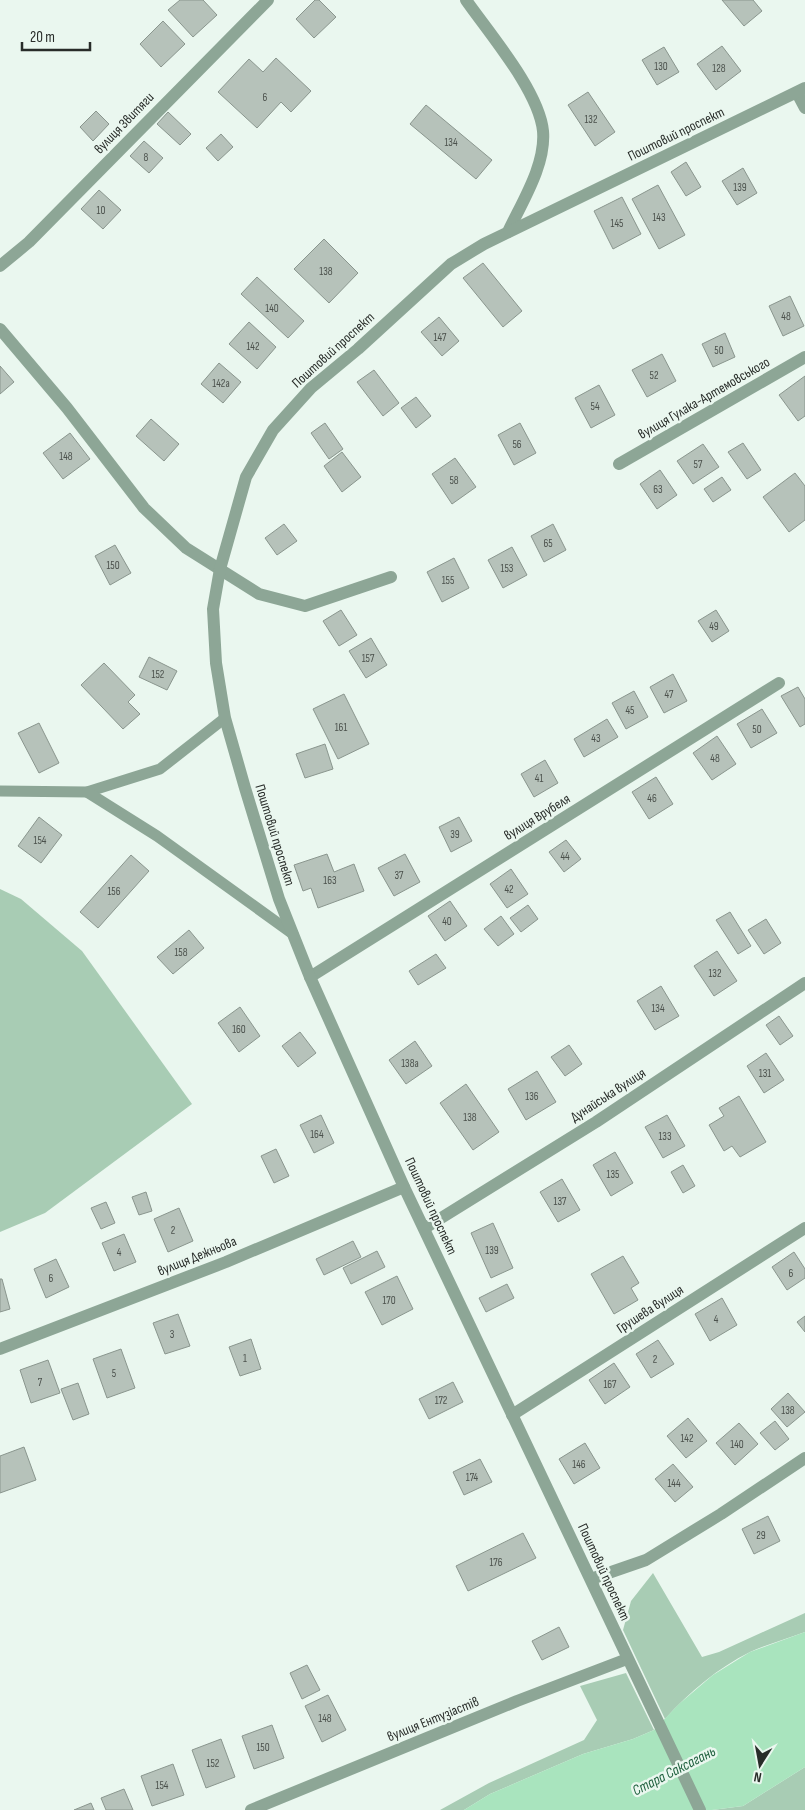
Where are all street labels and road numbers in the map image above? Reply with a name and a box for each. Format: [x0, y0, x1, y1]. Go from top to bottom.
street label: вулиця Звитяги [91, 89, 158, 157]
street label: Поштовий проспект [625, 103, 727, 165]
street label: Поштовий проспект [288, 308, 378, 392]
street label: вулиця Гулака-Артемовського [635, 353, 773, 443]
street label: Поштовий проспект [251, 782, 299, 888]
street label: вулиця Врубеля [501, 790, 573, 844]
street label: Дунайська вулиця [567, 1064, 649, 1126]
street label: Поштовий проспект [401, 1155, 461, 1257]
street label: вулиця Дежньова [155, 1232, 239, 1280]
street label: Грушева вулиця [613, 1281, 687, 1337]
street label: Поштовий проспект [574, 1521, 634, 1623]
street label: вулиця Ентузіастів [385, 1693, 481, 1745]

